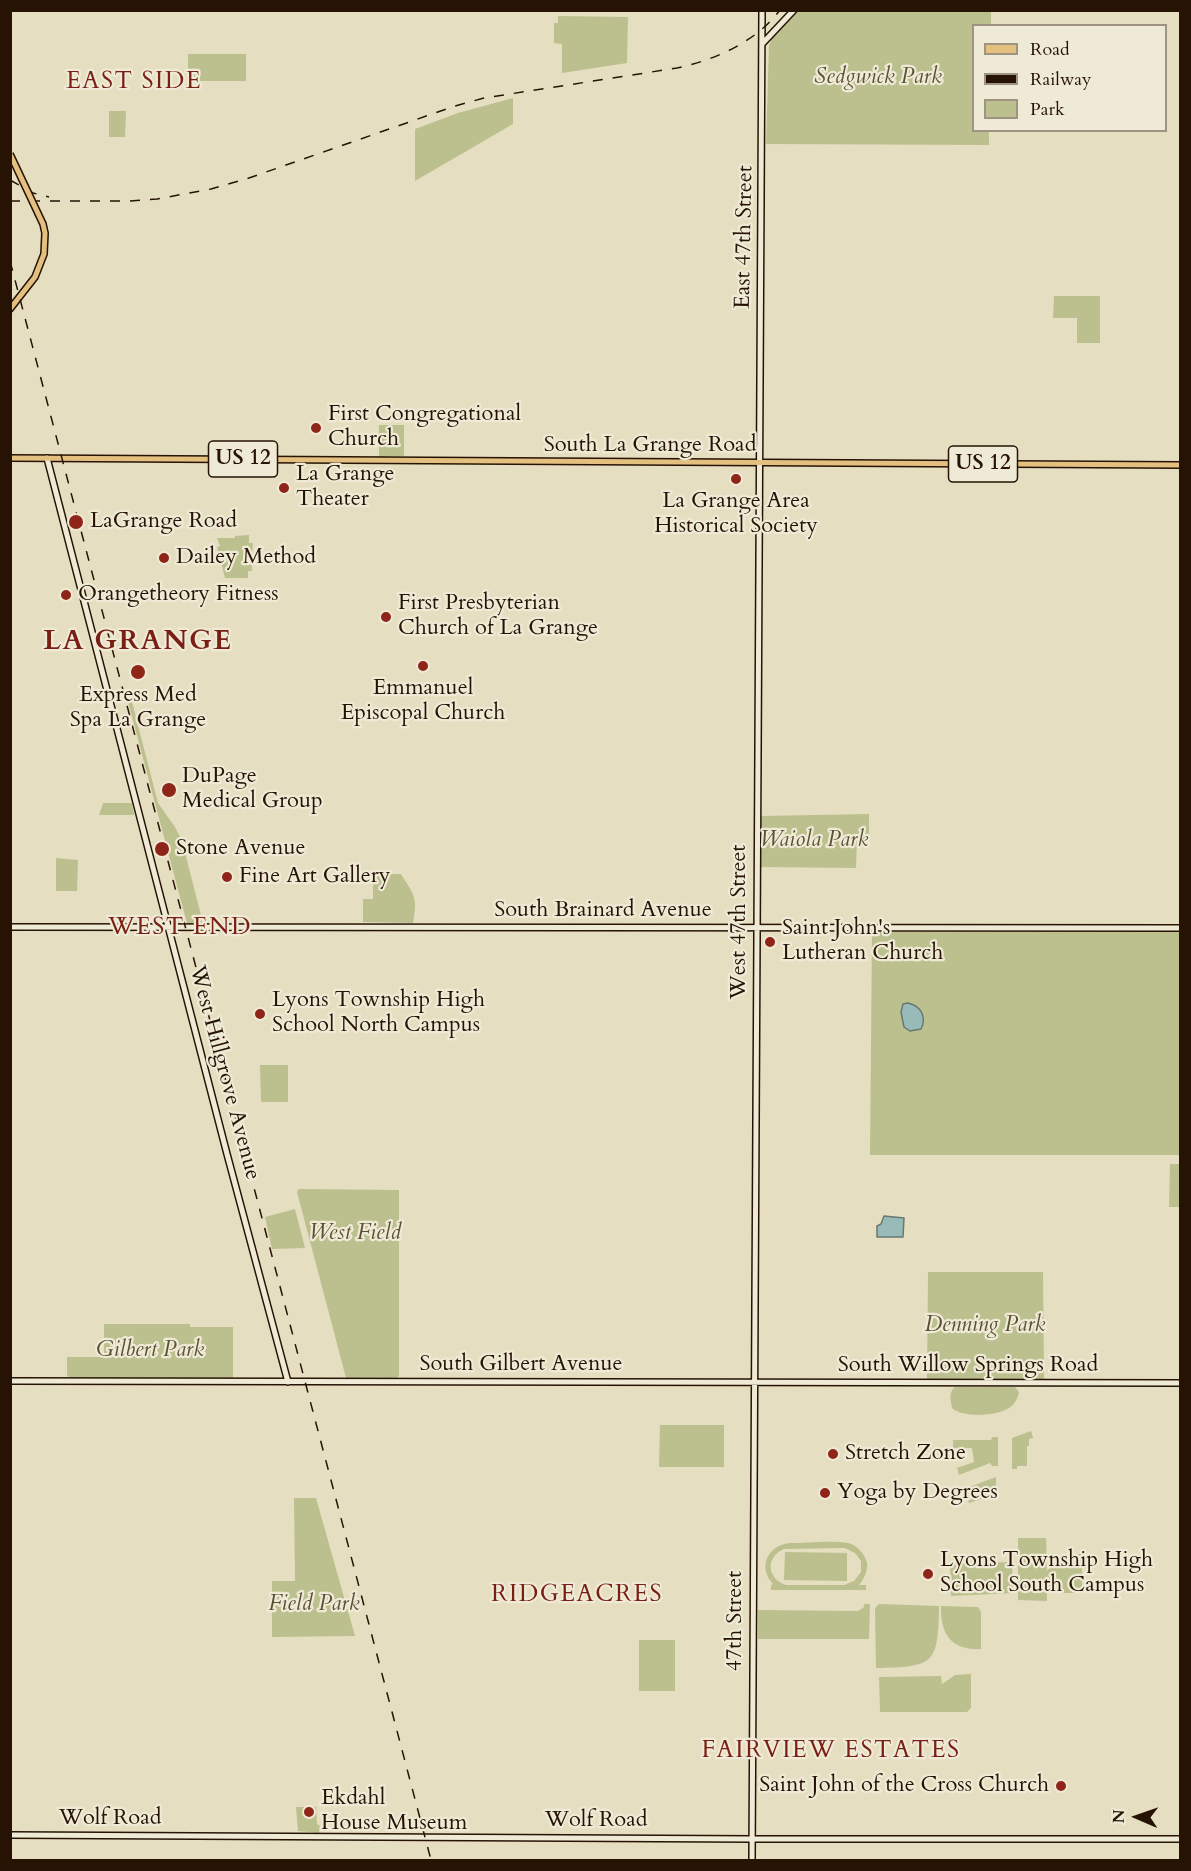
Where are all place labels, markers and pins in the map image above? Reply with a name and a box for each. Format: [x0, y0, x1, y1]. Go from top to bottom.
place label: First Congregational Church [328, 402, 521, 454]
marker: First Congregational Church [309, 421, 323, 435]
place label: La Grange Theater [296, 462, 394, 514]
marker: La Grange Area Historical Society [729, 472, 743, 486]
marker: La Grange Theater [277, 481, 291, 495]
place label: La Grange Area Historical Society [654, 489, 818, 540]
place label: LaGrange Road [90, 509, 237, 535]
marker: LaGrange Road [67, 513, 85, 531]
place label: Dailey Method [176, 545, 316, 571]
marker: Dailey Method [157, 551, 171, 565]
place label: Orangetheory Fitness [78, 582, 279, 608]
marker: Orangetheory Fitness [59, 588, 73, 602]
place label: First Presbyterian Church of La Grange [398, 591, 598, 642]
marker: First Presbyterian Church of La Grange [379, 610, 393, 624]
marker: Emmanuel Episcopal Church [416, 659, 430, 673]
marker: Express Med Spa La Grange [129, 663, 147, 681]
place label: Emmanuel Episcopal Church [341, 676, 505, 728]
place label: Express Med Spa La Grange [70, 683, 206, 734]
place label: DuPage Medical Group [182, 764, 323, 816]
marker: DuPage Medical Group [160, 781, 178, 799]
place label: Stone Avenue [176, 836, 306, 862]
marker: Stone Avenue [153, 840, 171, 858]
place label: Fine Art Gallery [239, 864, 390, 890]
marker: Fine Art Gallery [220, 870, 234, 884]
place label: Saint John's Lutheran Church [782, 916, 943, 968]
marker: Saint John's Lutheran Church [763, 935, 777, 949]
place label: Lyons Township High School North Campus [272, 988, 485, 1040]
marker: Lyons Township High School North Campus [253, 1007, 267, 1021]
place label: Stretch Zone [845, 1441, 966, 1467]
marker: Stretch Zone [826, 1447, 840, 1461]
place label: Yoga by Degrees [837, 1480, 998, 1506]
marker: Yoga by Degrees [818, 1486, 832, 1500]
place label: Lyons Township High School South Campus [940, 1548, 1153, 1600]
marker: Lyons Township High School South Campus [921, 1567, 935, 1581]
place label: Saint John of the Cross Church [759, 1773, 1049, 1799]
marker: Saint John of the Cross Church [1054, 1779, 1068, 1793]
place label: Ekdahl House Museum [321, 1786, 467, 1838]
marker: Ekdahl House Museum [302, 1805, 316, 1819]

